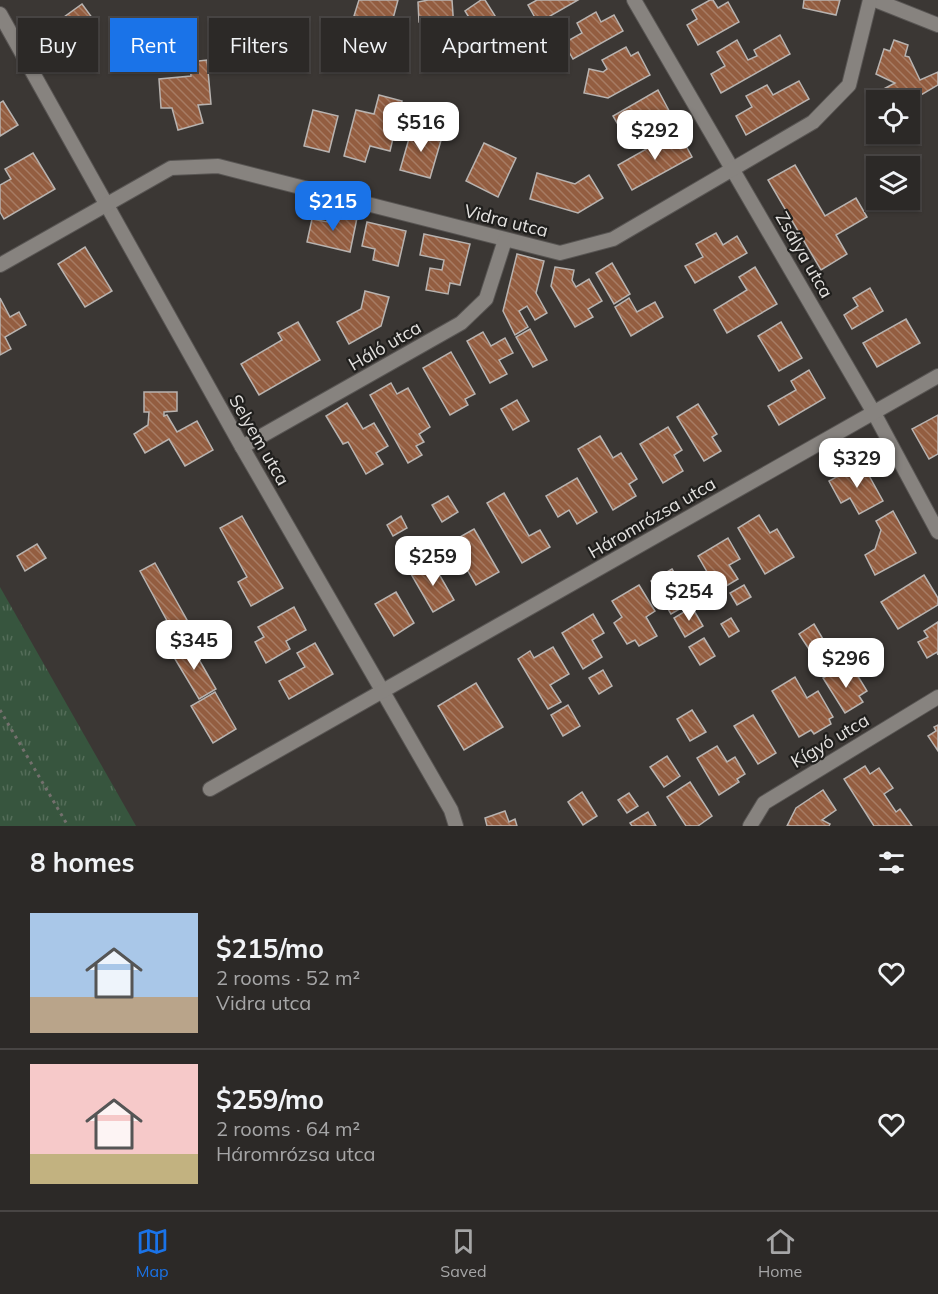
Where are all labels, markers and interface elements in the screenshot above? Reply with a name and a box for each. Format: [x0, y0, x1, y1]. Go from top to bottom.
chip: Buy [18, 18, 98, 72]
chip: Rent [110, 18, 197, 72]
chip: Filters [209, 18, 309, 72]
chip: New [321, 18, 409, 72]
chip: Apartment [421, 18, 568, 72]
map controls [866, 90, 920, 210]
button: locate [866, 90, 920, 144]
pin: $516 [385, 102, 457, 153]
text: $516 [397, 109, 445, 134]
pin: $292 [619, 110, 691, 161]
text: $292 [631, 117, 679, 142]
button: layers [866, 156, 920, 210]
pin: $215 [297, 181, 369, 232]
text: $215 [309, 188, 357, 213]
street label: Vidra utca [462, 199, 551, 242]
street label: Zsálya utca [771, 208, 838, 302]
street label: Háló utca [344, 316, 425, 376]
street label: Selyem utca [224, 390, 295, 489]
pin: $329 [821, 438, 893, 489]
text: $329 [833, 445, 881, 470]
street label: Háromrózsa utca [584, 472, 720, 563]
pin: $259 [397, 536, 469, 587]
text: $259 [409, 543, 457, 568]
pin: $254 [653, 571, 725, 622]
text: $254 [665, 578, 713, 603]
pin: $345 [158, 620, 230, 671]
text: $345 [170, 627, 218, 652]
pin: $296 [810, 638, 882, 689]
text: $296 [822, 645, 870, 670]
street label: Kígyó utca [786, 708, 873, 773]
text: 8 homes [30, 846, 134, 879]
icon: filters [875, 846, 908, 879]
text: $215/mo [216, 932, 324, 965]
icon: home [78, 937, 150, 1009]
icon: heart [875, 957, 908, 990]
text: 2 rooms · 52 m² [216, 965, 360, 990]
text: Vidra utca [216, 990, 311, 1015]
text: $259/mo [216, 1083, 324, 1116]
icon: home [78, 1088, 150, 1160]
icon: heart [875, 1108, 908, 1141]
text: 2 rooms · 64 m² [216, 1116, 360, 1141]
text: Háromrózsa utca [216, 1141, 376, 1166]
tab: Map [136, 1225, 169, 1281]
tab: Saved [440, 1225, 486, 1281]
tab: Home [758, 1225, 802, 1281]

